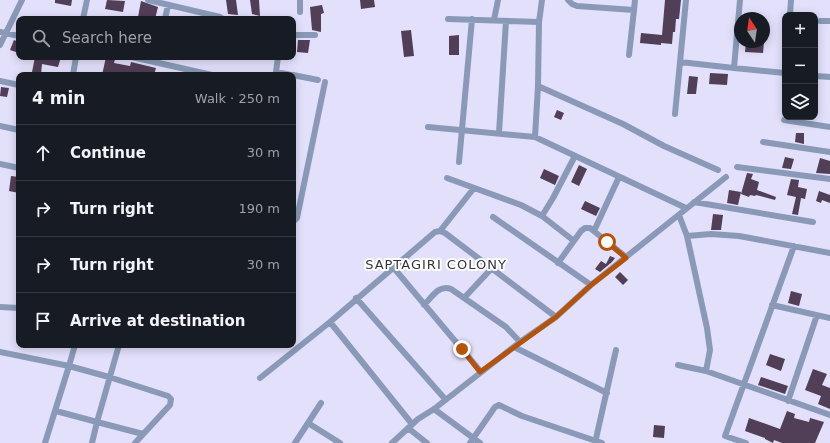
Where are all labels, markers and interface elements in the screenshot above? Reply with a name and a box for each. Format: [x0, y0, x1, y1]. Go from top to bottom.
north arrow [734, 12, 770, 48]
map controls [782, 12, 818, 120]
button: + [782, 12, 818, 48]
search box [16, 16, 296, 60]
icon: search [30, 27, 52, 49]
text: Search here [62, 29, 152, 47]
button: − [782, 48, 818, 84]
button: layers [782, 84, 818, 120]
text: 4 min [32, 88, 85, 108]
text: Walk · 250 m [195, 91, 280, 106]
icon: ahead [32, 142, 54, 164]
text: Continue [70, 144, 146, 162]
text: 30 m [247, 145, 280, 160]
icon: right [32, 198, 54, 220]
text: Turn right [70, 200, 154, 218]
text: 190 m [238, 201, 280, 216]
route start [598, 233, 616, 251]
icon: right [32, 254, 54, 276]
text: Turn right [70, 256, 154, 274]
text: 30 m [247, 257, 280, 272]
district label: SAPTAGIRI COLONY [365, 257, 507, 272]
icon: arrive [32, 310, 54, 332]
text: Arrive at destination [70, 312, 245, 330]
route end [453, 340, 471, 358]

